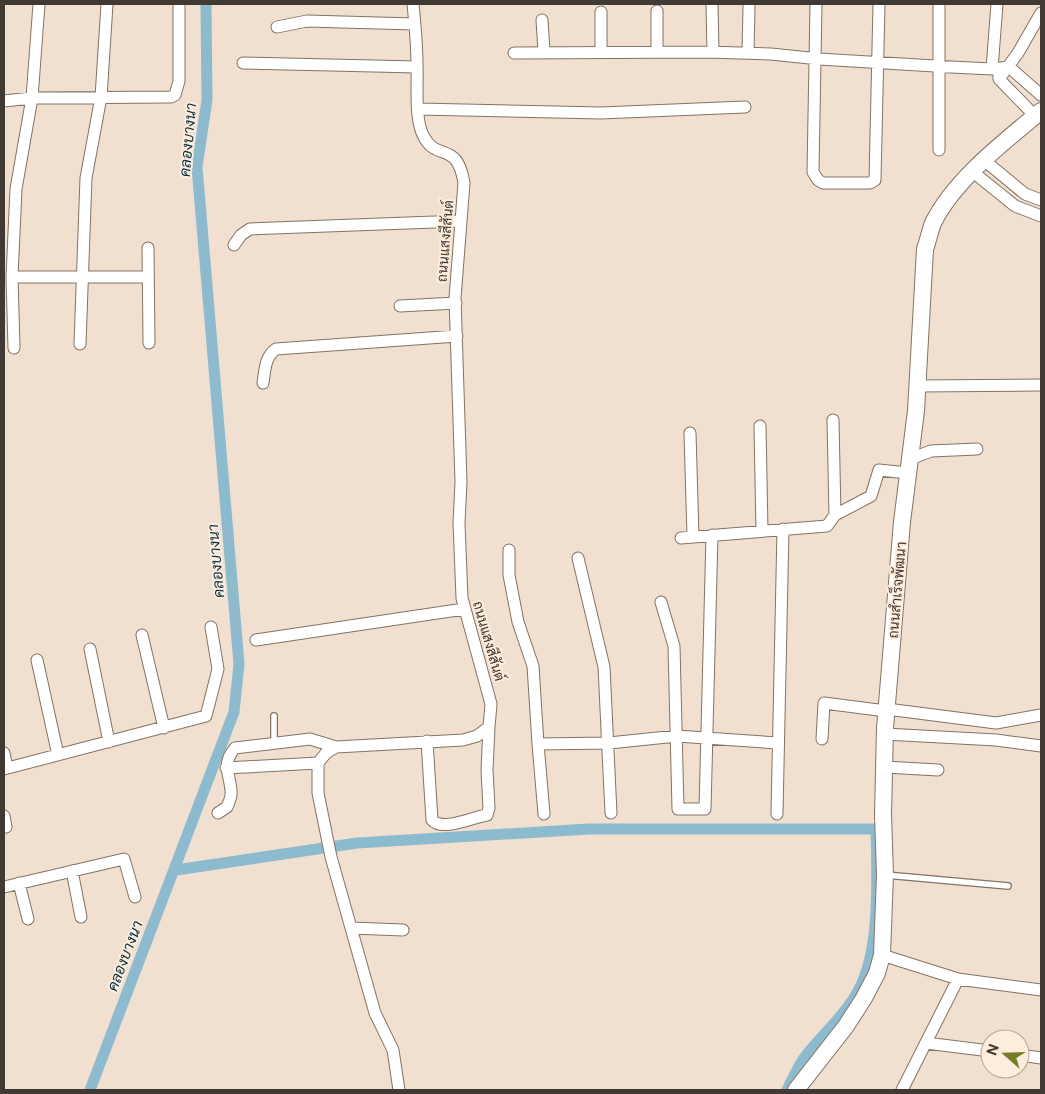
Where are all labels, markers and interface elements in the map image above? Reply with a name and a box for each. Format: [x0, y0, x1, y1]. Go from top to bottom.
water label: คลองบางนา [176, 102, 199, 178]
street label: ถนนแสงสีสันต์ [432, 199, 457, 283]
water label: คลองบางนา [204, 523, 227, 599]
street label: ถนนสำเร็จพัฒนา [884, 541, 909, 639]
street label: ถนนแสงสีสันต์ [470, 599, 509, 683]
water label: คลองบางนา [103, 918, 146, 993]
north arrow [980, 1029, 1030, 1079]
text: N [983, 1042, 1002, 1057]

